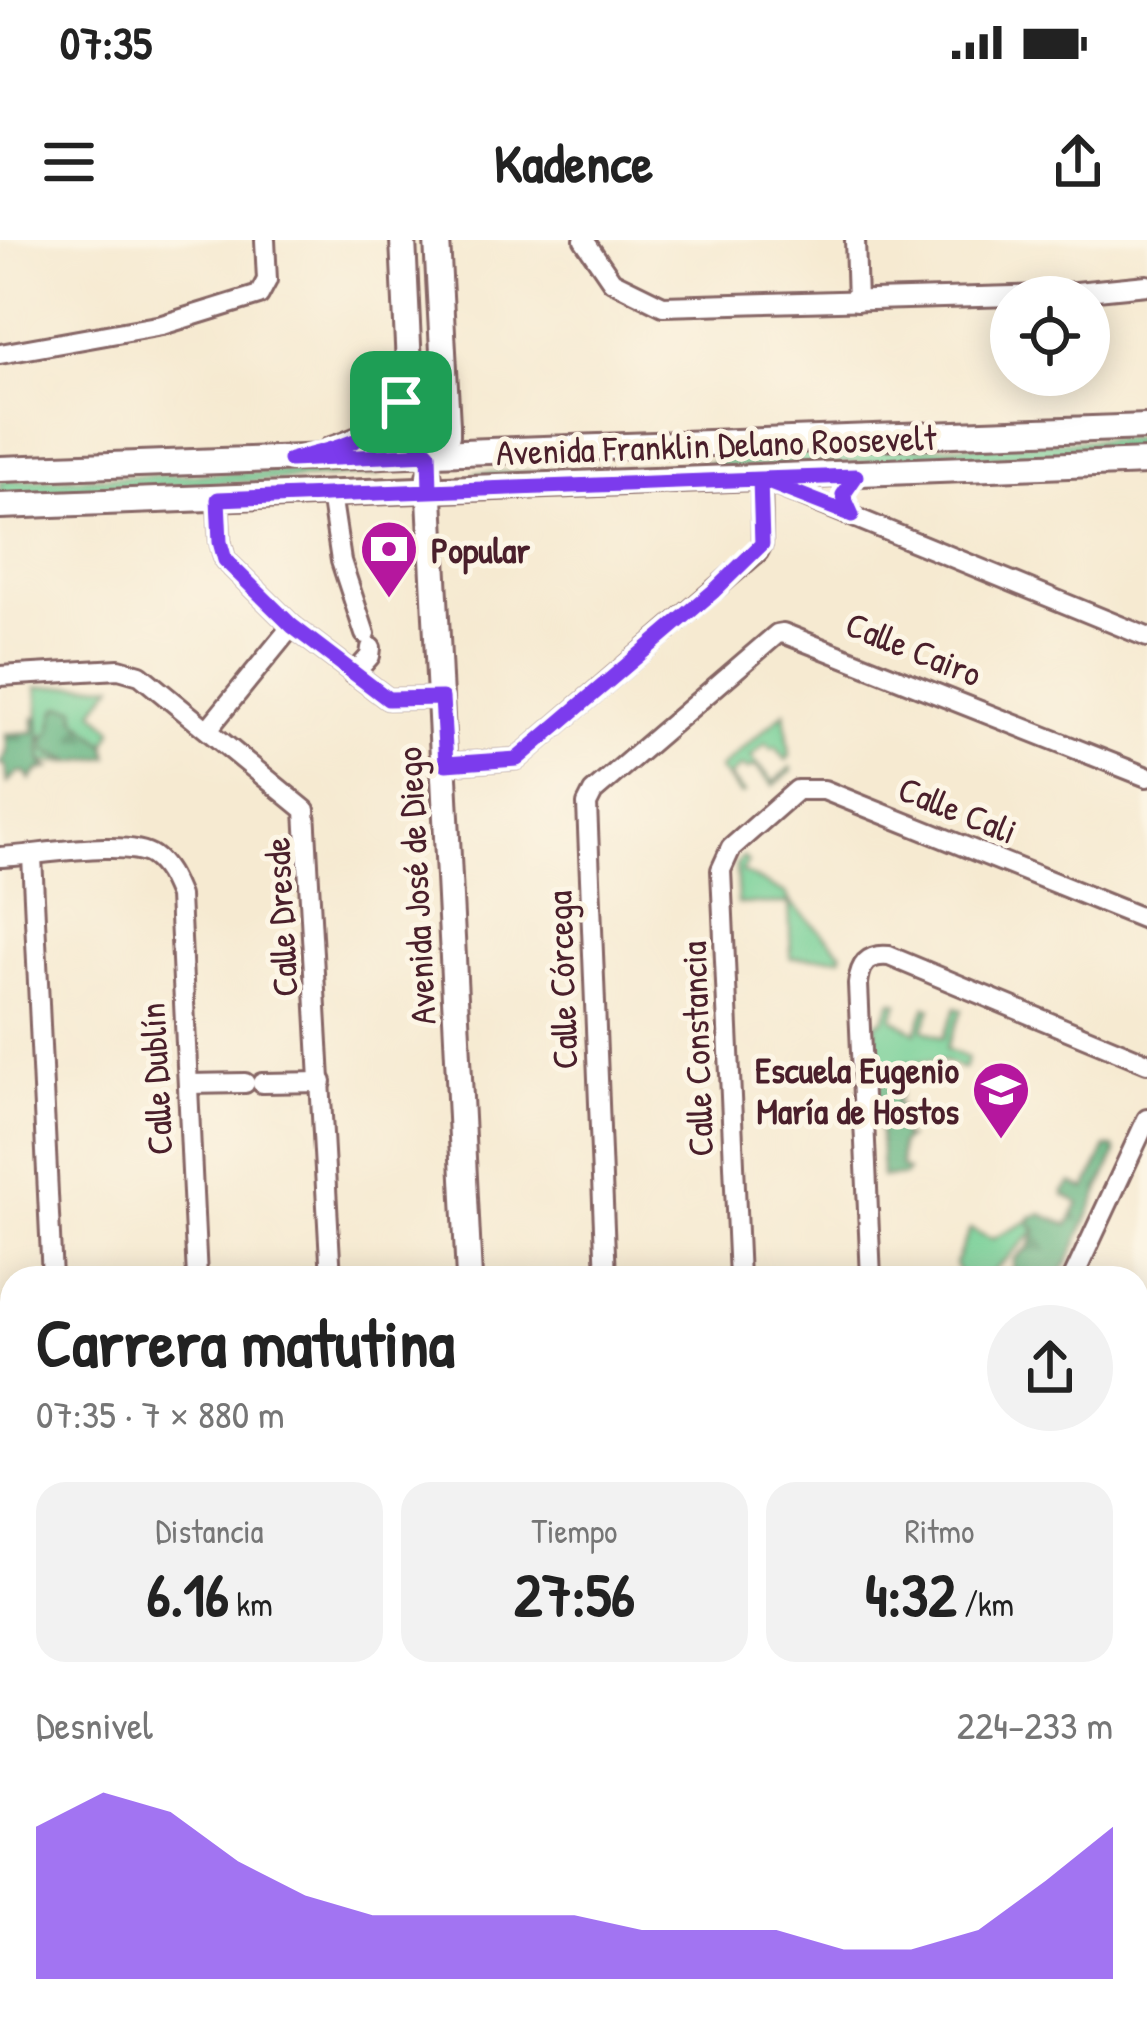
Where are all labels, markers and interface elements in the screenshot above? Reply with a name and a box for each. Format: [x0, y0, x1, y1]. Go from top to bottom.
text: 07:35 [60, 12, 152, 73]
text: Kadence [494, 126, 653, 199]
icon: menu [36, 129, 102, 195]
icon: share [1045, 129, 1111, 195]
map controls [990, 276, 1110, 396]
button: locate [990, 276, 1110, 396]
pin [350, 351, 452, 453]
icon: arrive [368, 369, 434, 435]
street label: Avenida Franklin Delano Roosevelt [495, 412, 938, 476]
bank icon: Popular [358, 518, 420, 600]
place label: Popular [431, 525, 530, 575]
street label: Calle Cairo [839, 599, 989, 697]
street label: Avenida José de Diego [383, 746, 447, 1026]
street label: Calle Cali [892, 763, 1024, 855]
street label: Calle Dresde [251, 836, 309, 998]
street label: Calle Córcega [533, 890, 589, 1070]
street label: Calle Constancia [668, 941, 724, 1157]
street label: Calle Dublín [127, 1002, 183, 1156]
place label: Escuela Eugenio María de Hostos [755, 1045, 959, 1135]
school or university icon: Escuela Eugenio María de Hostos [970, 1059, 1032, 1141]
text: Carrera matutina [36, 1297, 455, 1387]
button: share [987, 1305, 1113, 1431]
text: 07:35 · 7 × 880 m [36, 1387, 285, 1440]
text: Distancia [155, 1509, 264, 1553]
text: Tiempo [532, 1509, 617, 1553]
text: Ritmo [905, 1509, 974, 1553]
text: 6.16 [146, 1553, 229, 1635]
text: 27:56 [514, 1553, 635, 1635]
text: 4:32 [865, 1553, 956, 1635]
text: km [229, 1582, 273, 1626]
text: /km [956, 1582, 1014, 1626]
text: Desnivel [36, 1698, 153, 1751]
text: 224–233 m [957, 1698, 1113, 1751]

